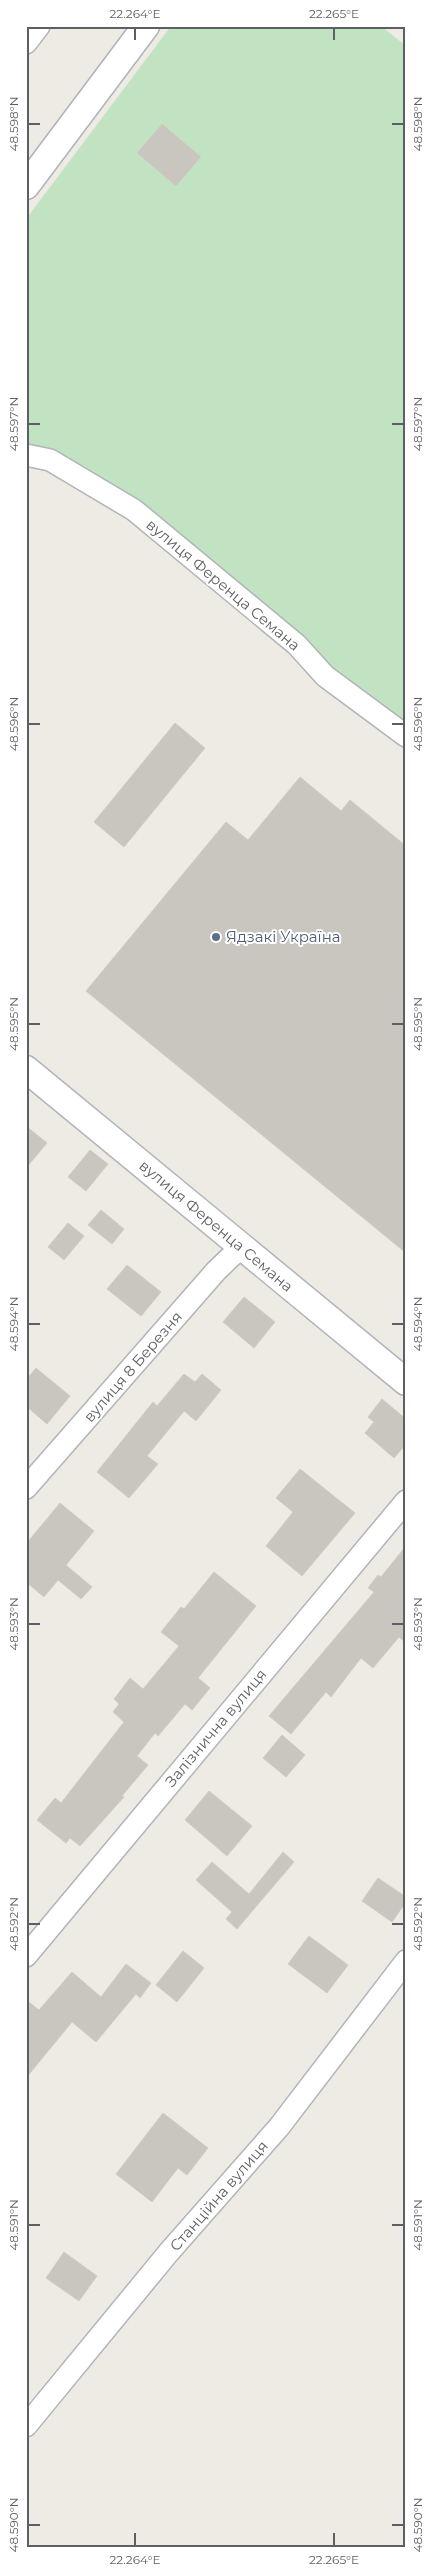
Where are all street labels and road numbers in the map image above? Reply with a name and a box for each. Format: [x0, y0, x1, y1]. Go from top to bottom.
street label: вулиця Ференца Семана [143, 515, 304, 655]
street label: вулиця Ференца Семана [136, 1156, 297, 1296]
street label: вулиця 8 Березня [79, 1307, 186, 1426]
street label: Залізнична вулиця [161, 1665, 271, 1791]
street label: Станційна вулиця [165, 2137, 272, 2255]

